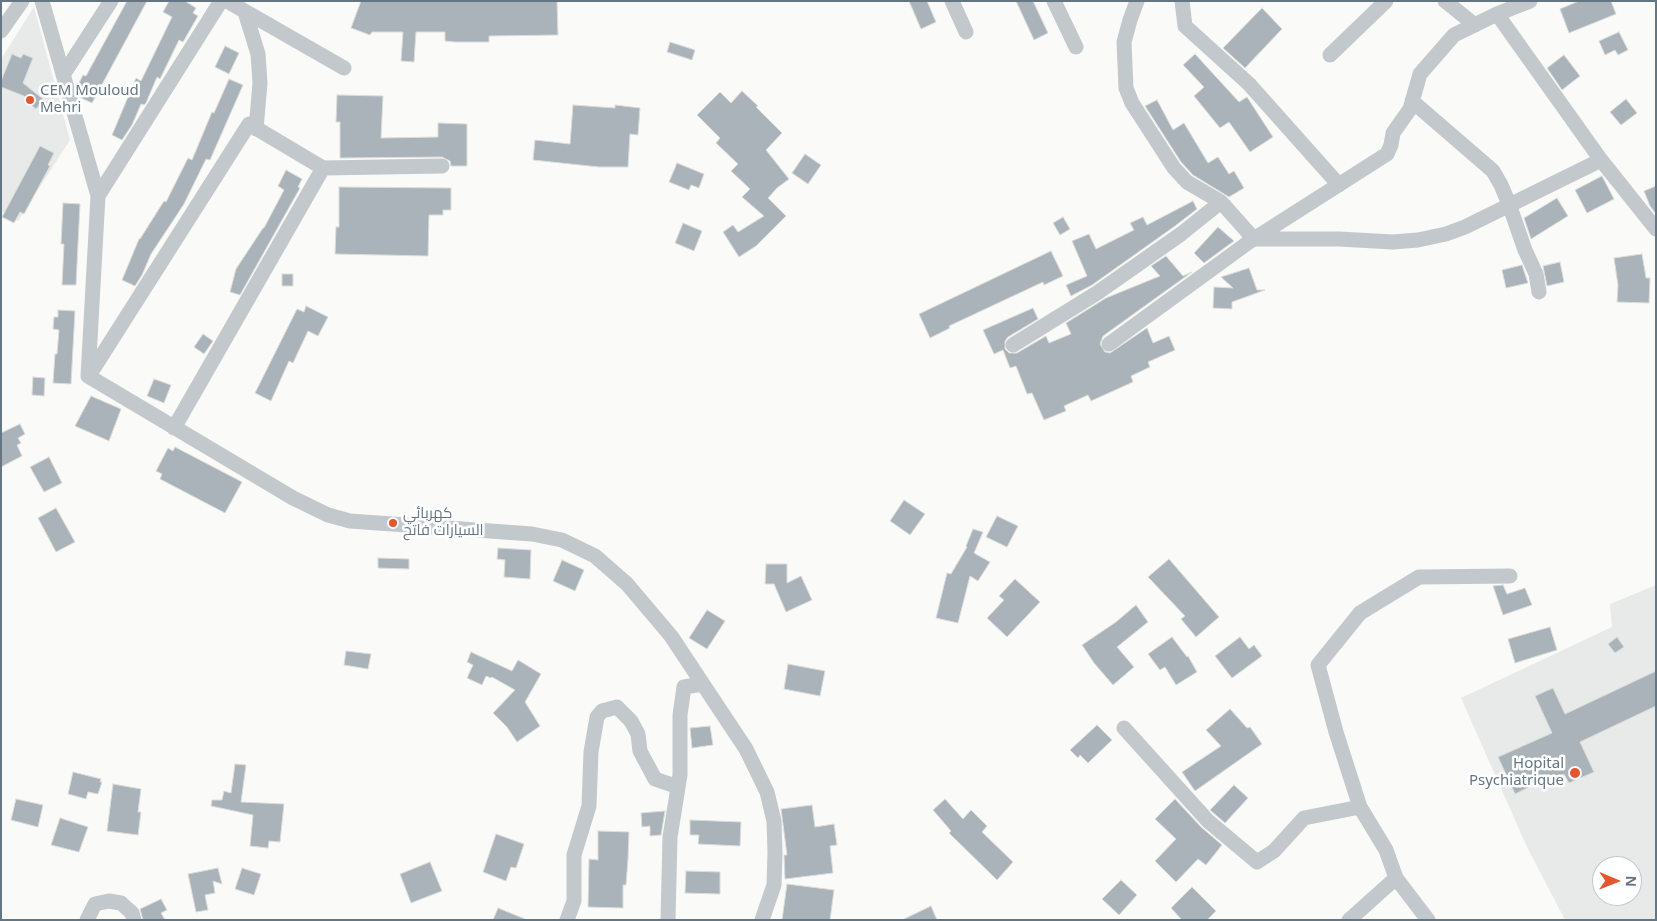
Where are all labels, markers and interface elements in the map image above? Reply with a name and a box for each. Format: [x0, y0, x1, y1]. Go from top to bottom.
place label: CEM Mouloud Mehri [40, 82, 139, 117]
marker: CEM Mouloud Mehri [24, 94, 36, 106]
place label: كهربائي السيارات فاتح [403, 505, 484, 540]
marker: كهربائي السيارات فاتح [387, 517, 399, 529]
place label: Hopital Psychiatrique [1469, 755, 1564, 790]
marker: Hopital Psychiatrique [1568, 766, 1582, 780]
north arrow [1592, 856, 1642, 906]
text: N [1622, 875, 1641, 887]

